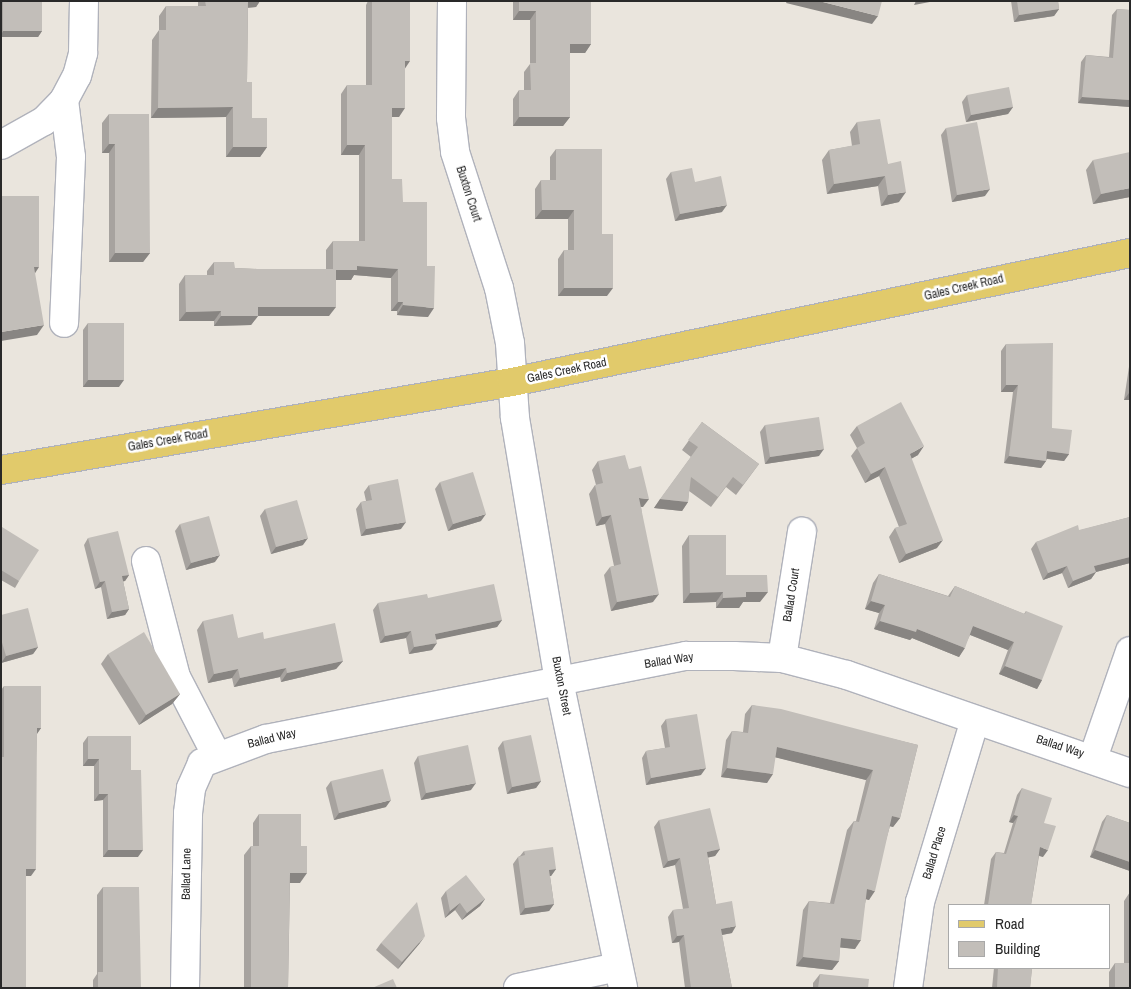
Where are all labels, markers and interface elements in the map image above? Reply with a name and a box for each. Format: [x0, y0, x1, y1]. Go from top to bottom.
street label: Buxton Court [452, 164, 484, 224]
street label: Gales Creek Road [923, 272, 1005, 304]
street label: Gales Creek Road [526, 356, 608, 386]
street label: Gales Creek Road [127, 427, 209, 455]
street label: Ballad Court [781, 567, 803, 623]
street label: Ballad Way [643, 650, 695, 672]
street label: Buxton Street [548, 655, 574, 717]
street label: Ballad Way [246, 726, 298, 752]
street label: Ballad Way [1034, 733, 1086, 761]
street label: Ballad Place [920, 825, 950, 881]
street label: Ballad Lane [179, 848, 195, 900]
legend [948, 904, 1111, 969]
text: Road [995, 913, 1024, 934]
text: Building [995, 938, 1040, 959]

